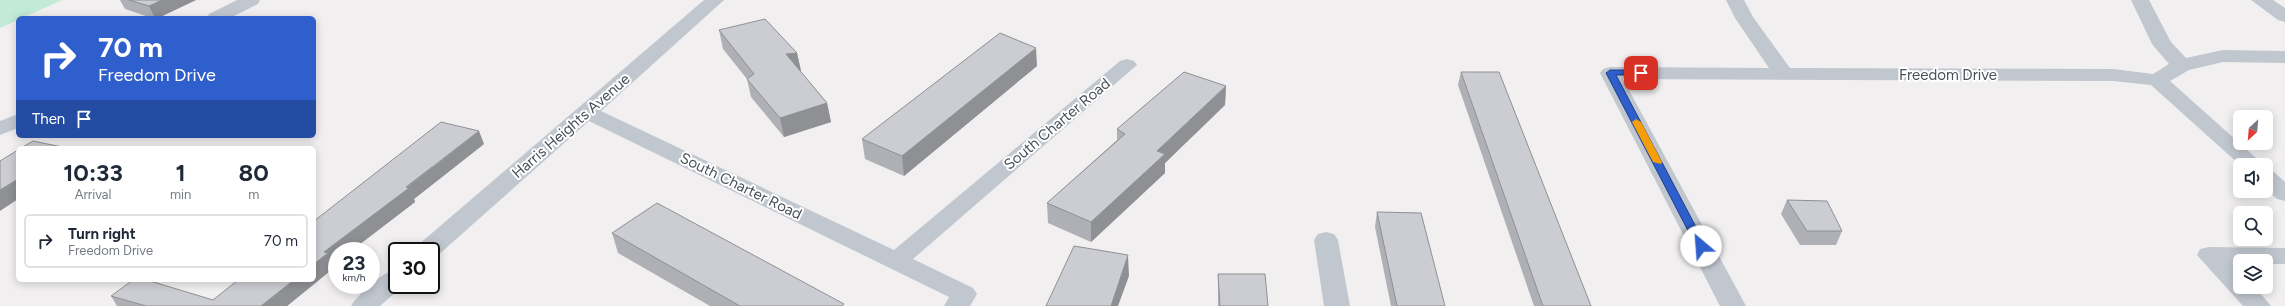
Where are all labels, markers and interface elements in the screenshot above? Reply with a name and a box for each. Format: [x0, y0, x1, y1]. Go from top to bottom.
text: 70 m [98, 30, 163, 64]
icon: right [32, 32, 84, 84]
pin [1624, 56, 1658, 90]
icon: arrive [1630, 62, 1652, 84]
text: Freedom Drive [98, 64, 216, 86]
street label: Freedom Drive [1899, 66, 1997, 84]
street label: Harris Heights Avenue [508, 70, 634, 182]
street label: South Charter Road [1000, 74, 1114, 174]
icon: arrive [73, 108, 95, 130]
text: Then [32, 110, 65, 128]
north arrow [2233, 110, 2273, 150]
map controls [2233, 110, 2273, 294]
street label: South Charter Road [677, 149, 805, 223]
text: 10:33 [63, 158, 123, 187]
text: 1 [176, 158, 186, 187]
text: 80 [239, 158, 269, 187]
button: sound [2233, 158, 2273, 198]
text: Arrival [75, 187, 111, 202]
text: min [170, 187, 191, 202]
text: m [248, 187, 259, 202]
button: search [2233, 206, 2273, 246]
text: Turn right [68, 225, 136, 243]
position arrow [1680, 225, 1722, 267]
icon: right [34, 230, 56, 252]
text: 70 m [264, 232, 298, 250]
speed limit sign: 30 [388, 242, 440, 294]
text: Freedom Drive [68, 243, 153, 258]
text: 23 [343, 251, 365, 275]
button: layers [2233, 254, 2273, 294]
text: km/h [343, 271, 365, 284]

